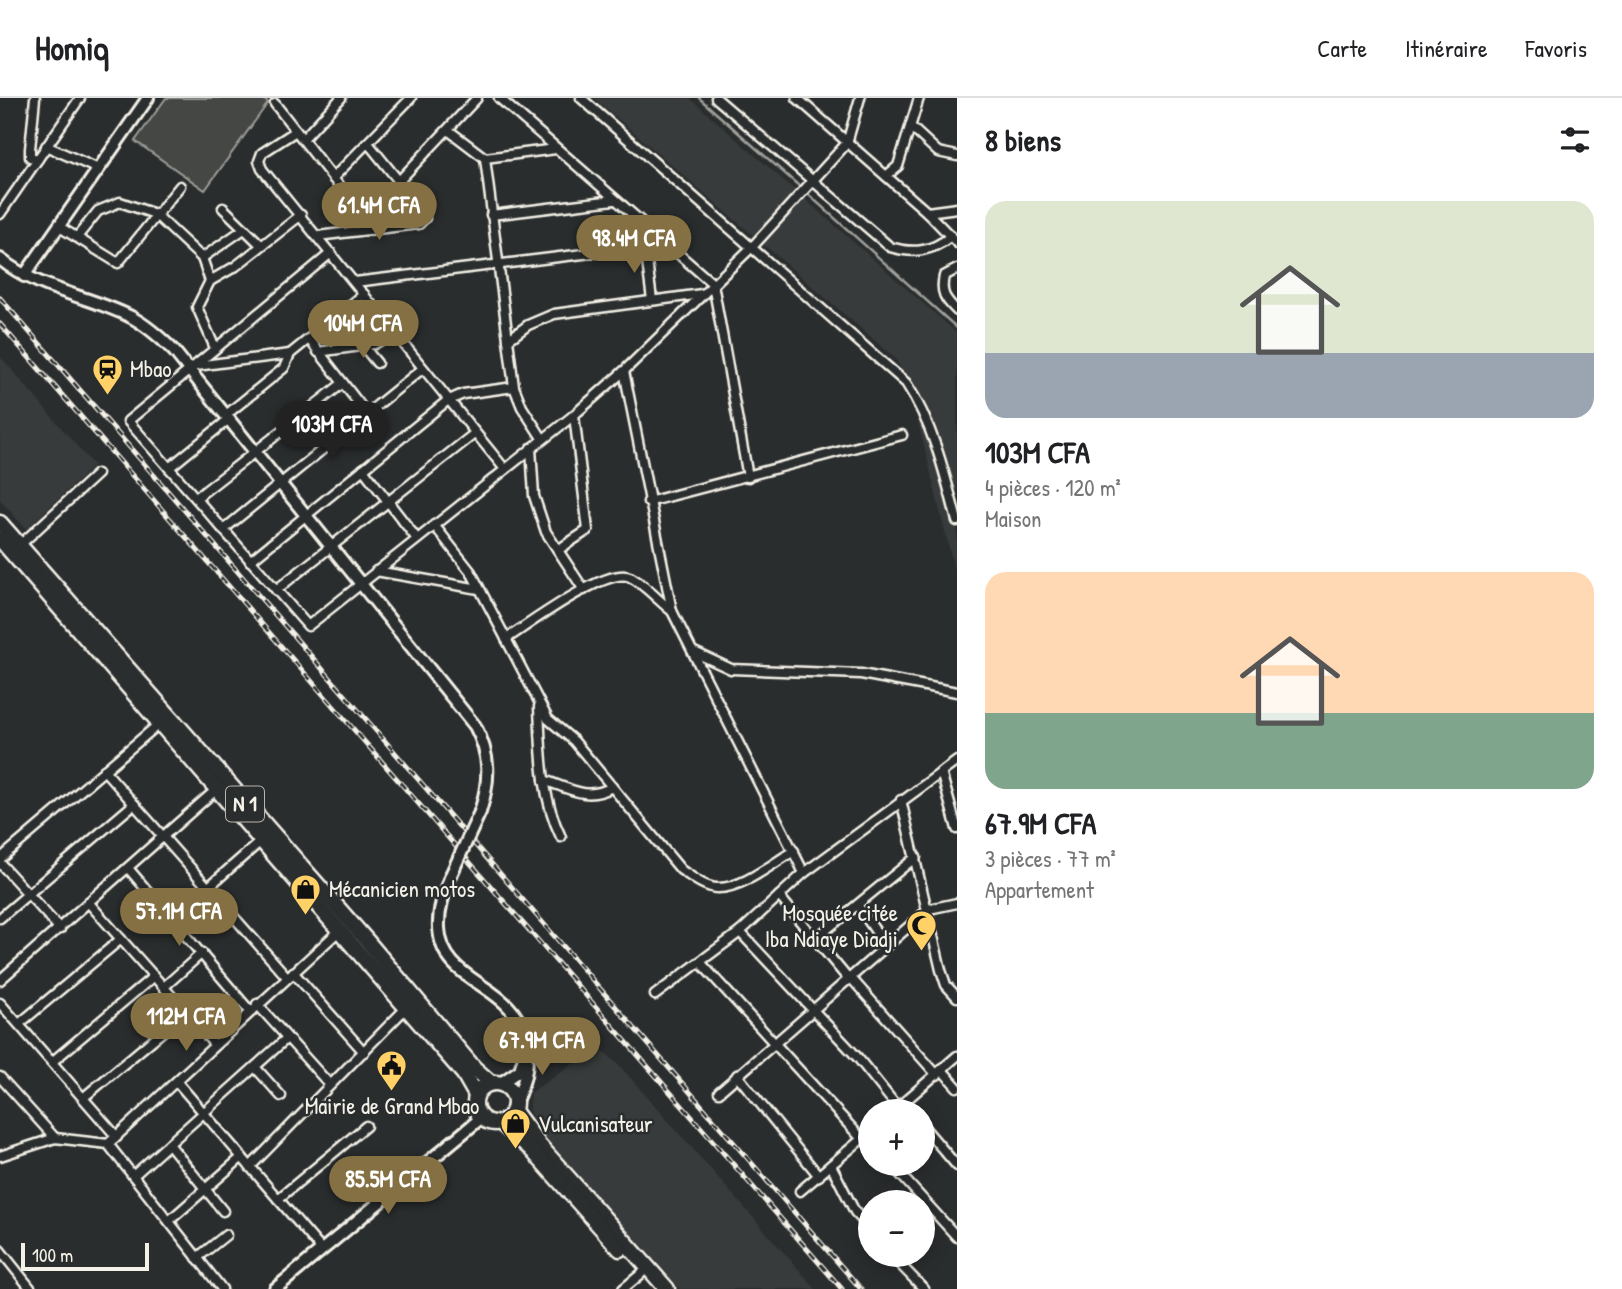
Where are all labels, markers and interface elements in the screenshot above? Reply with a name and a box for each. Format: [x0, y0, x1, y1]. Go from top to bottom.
text: Homiq [35, 26, 109, 70]
text: Carte [1317, 32, 1367, 64]
text: Itinéraire [1405, 32, 1487, 64]
text: Favoris [1525, 32, 1587, 64]
text: 8 biens [985, 120, 1061, 160]
icon: filters [1556, 121, 1594, 159]
pin: 61.4M CFA [299, 183, 459, 242]
text: 61.4M CFA [338, 189, 420, 220]
pin: 98.4M CFA [554, 216, 714, 275]
text: 98.4M CFA [592, 222, 676, 253]
icon: home [1227, 247, 1353, 373]
pin: 104M CFA [291, 300, 435, 360]
text: 104M CFA [324, 307, 402, 338]
station icon: Mbao [90, 352, 124, 396]
place label: Mbao [130, 353, 171, 384]
pin: 103M CFA [260, 402, 404, 461]
text: 103M CFA [292, 408, 372, 439]
text: 103M CFA [985, 432, 1090, 472]
text: 4 pièces · 120 m² [985, 472, 1121, 503]
text: Maison [985, 503, 1041, 534]
icon: home [1227, 618, 1353, 744]
road number: N 1 [226, 786, 264, 822]
text: 67.9M CFA [985, 803, 1096, 843]
text: 3 pièces · 77 m² [985, 843, 1116, 874]
shop icon: Mécanicien motos [289, 872, 323, 916]
place label: Mécanicien motos [329, 873, 475, 904]
text: Appartement [985, 874, 1094, 905]
pin: 57.1M CFA [99, 888, 259, 948]
text: 57.1M CFA [136, 895, 222, 926]
place label: Mosquée citée Iba Ndiaye Diadji [765, 897, 898, 954]
mosque icon: Mosquée citée Iba Ndiaye Diadji [904, 909, 938, 953]
pin: 112M CFA [114, 993, 258, 1053]
text: 112M CFA [147, 1000, 225, 1031]
pin: 67.9M CFA [462, 1018, 622, 1077]
text: 67.9M CFA [499, 1024, 585, 1055]
public building icon: Mairie de Grand Mbao [375, 1048, 409, 1092]
place label: Mairie de Grand Mbao [305, 1090, 479, 1121]
map controls [858, 1099, 935, 1267]
button: + [858, 1099, 935, 1176]
shop icon: Vulcanisateur [498, 1107, 532, 1151]
place label: Vulcanisateur [538, 1108, 653, 1139]
pin: 85.5M CFA [308, 1156, 468, 1216]
text: 85.5M CFA [345, 1163, 431, 1194]
button: − [858, 1190, 935, 1267]
scale bar [21, 1240, 149, 1272]
text: 100 m [32, 1242, 73, 1268]

